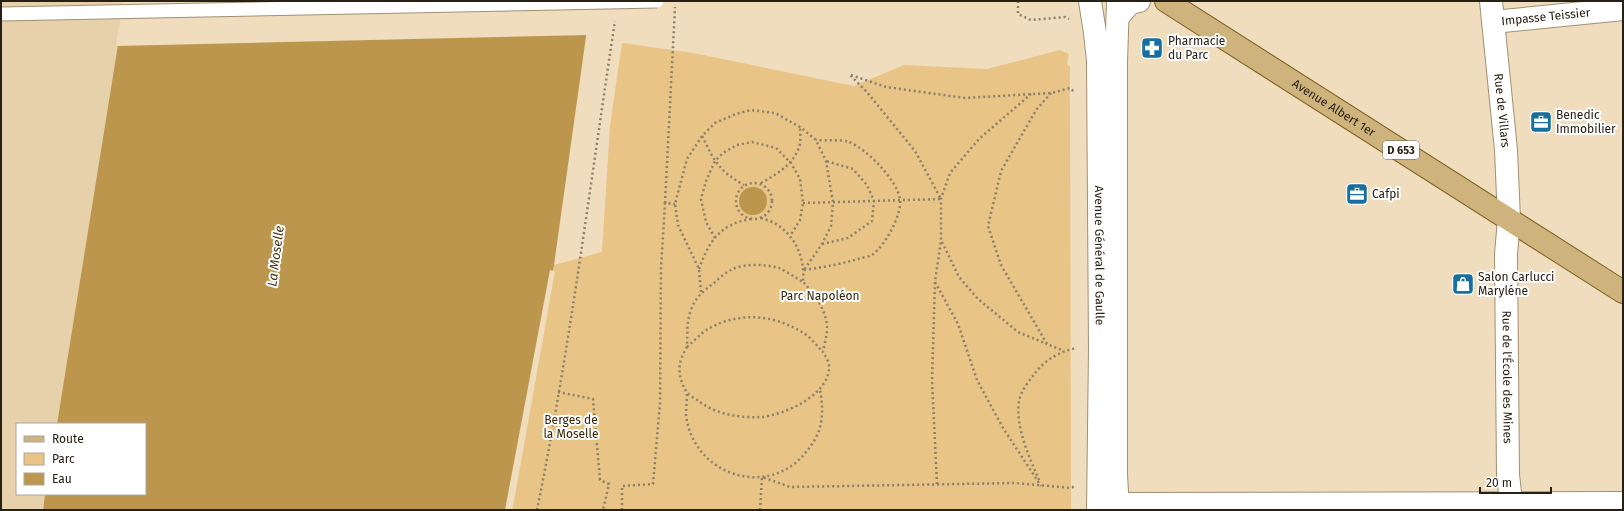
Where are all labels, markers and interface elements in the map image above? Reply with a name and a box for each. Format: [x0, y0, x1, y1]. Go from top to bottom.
street label: Impasse Teissier [1501, 5, 1591, 28]
place label: Pharmacie du Parc [1168, 34, 1225, 62]
pharmacy icon: Pharmacie du Parc [1139, 35, 1165, 61]
street label: Rue de Villars [1491, 73, 1513, 149]
street label: Avenue Albert 1er [1290, 76, 1378, 140]
place label: Benedic Immobilier [1556, 108, 1616, 136]
office icon: Benedic Immobilier [1528, 109, 1554, 135]
road number: D 653 [1383, 141, 1419, 159]
office icon: Cafpi [1344, 181, 1370, 207]
street label: Avenue Général de Gaulle [1092, 186, 1107, 325]
place label: Cafpi [1372, 187, 1400, 201]
water label: La Moselle [264, 224, 287, 287]
place label: Salon Carlucci Maryléne [1478, 270, 1555, 298]
shop icon: Salon Carlucci Maryléne [1450, 271, 1476, 297]
park label: Parc Napoléon [781, 289, 859, 303]
street label: Rue de l'École des Mines [1500, 310, 1515, 444]
park label: Berges de la Moselle [543, 413, 599, 441]
legend [16, 423, 146, 495]
text: Route [52, 432, 84, 446]
text: Parc [52, 452, 75, 466]
scale bar [1480, 469, 1551, 495]
text: Eau [52, 472, 72, 486]
text: 20 m [1486, 476, 1512, 490]

